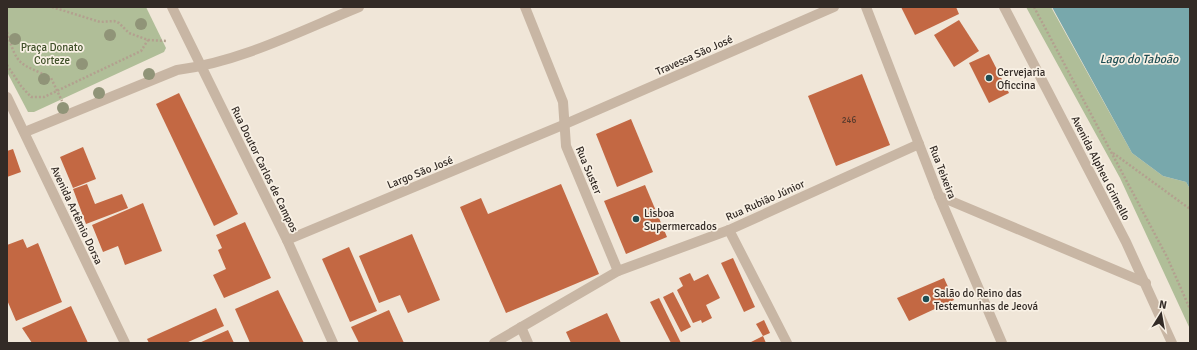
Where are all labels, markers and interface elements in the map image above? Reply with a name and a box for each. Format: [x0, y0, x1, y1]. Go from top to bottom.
street label: Travessa São José [654, 33, 735, 78]
park label: Praça Donato Corteze [21, 41, 84, 67]
water label: Lago do Taboão [1100, 52, 1179, 67]
place label: Cervejaria Oficcina [997, 66, 1046, 92]
marker: Cervejaria Oficcina [984, 73, 994, 83]
street label: Rua Doutor Carlos de Campos [228, 104, 301, 234]
street label: Avenida Alpheu Grimello [1068, 114, 1133, 223]
house number: 246 [842, 115, 856, 126]
street label: Rua Suster [573, 144, 604, 196]
street label: Rua Teixeira [926, 144, 959, 201]
street label: Largo São José [385, 153, 455, 192]
street label: Avenida Artêmio Dorsa [48, 164, 105, 267]
street label: Rua Rubião Júnior [724, 177, 807, 224]
place label: Lisboa Supermercados [644, 207, 717, 233]
marker: Lisboa Supermercados [631, 214, 641, 224]
place label: Salão do Reino das Testemunhas de Jeová [934, 287, 1038, 313]
marker: Salão do Reino das Testemunhas de Jeová [921, 294, 931, 304]
north arrow [1141, 294, 1181, 334]
text: N [1158, 298, 1168, 312]

